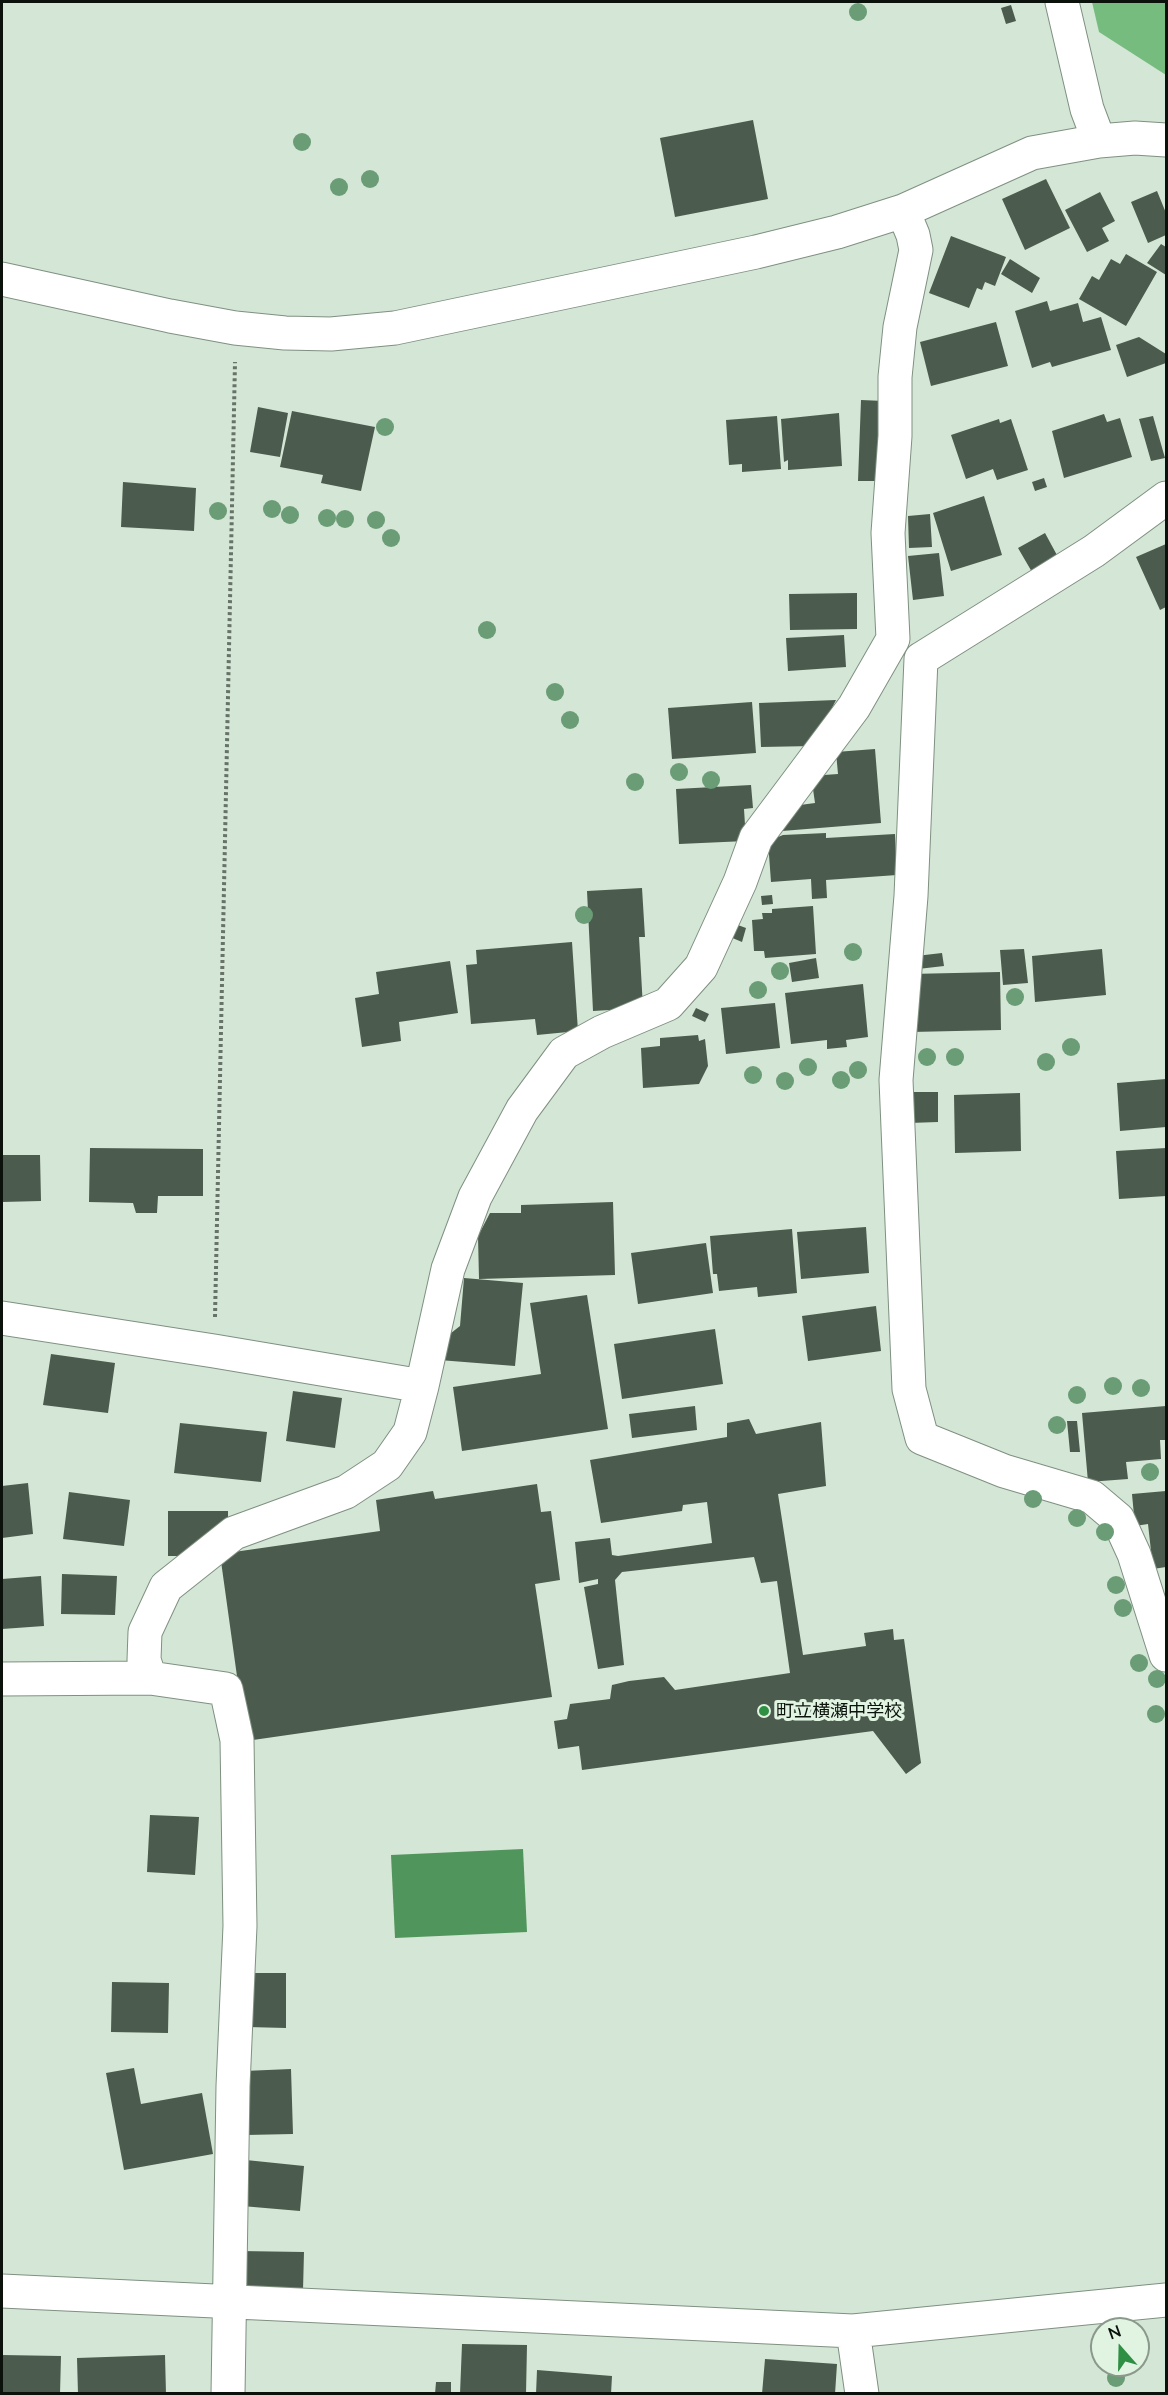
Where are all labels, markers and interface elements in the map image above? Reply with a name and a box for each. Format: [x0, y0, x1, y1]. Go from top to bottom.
place label: 町立横瀬中学校 [776, 1700, 902, 1722]
marker: 町立横瀬中学校 [757, 1704, 771, 1718]
north arrow [1090, 2317, 1150, 2377]
text: N [1105, 2320, 1123, 2343]

